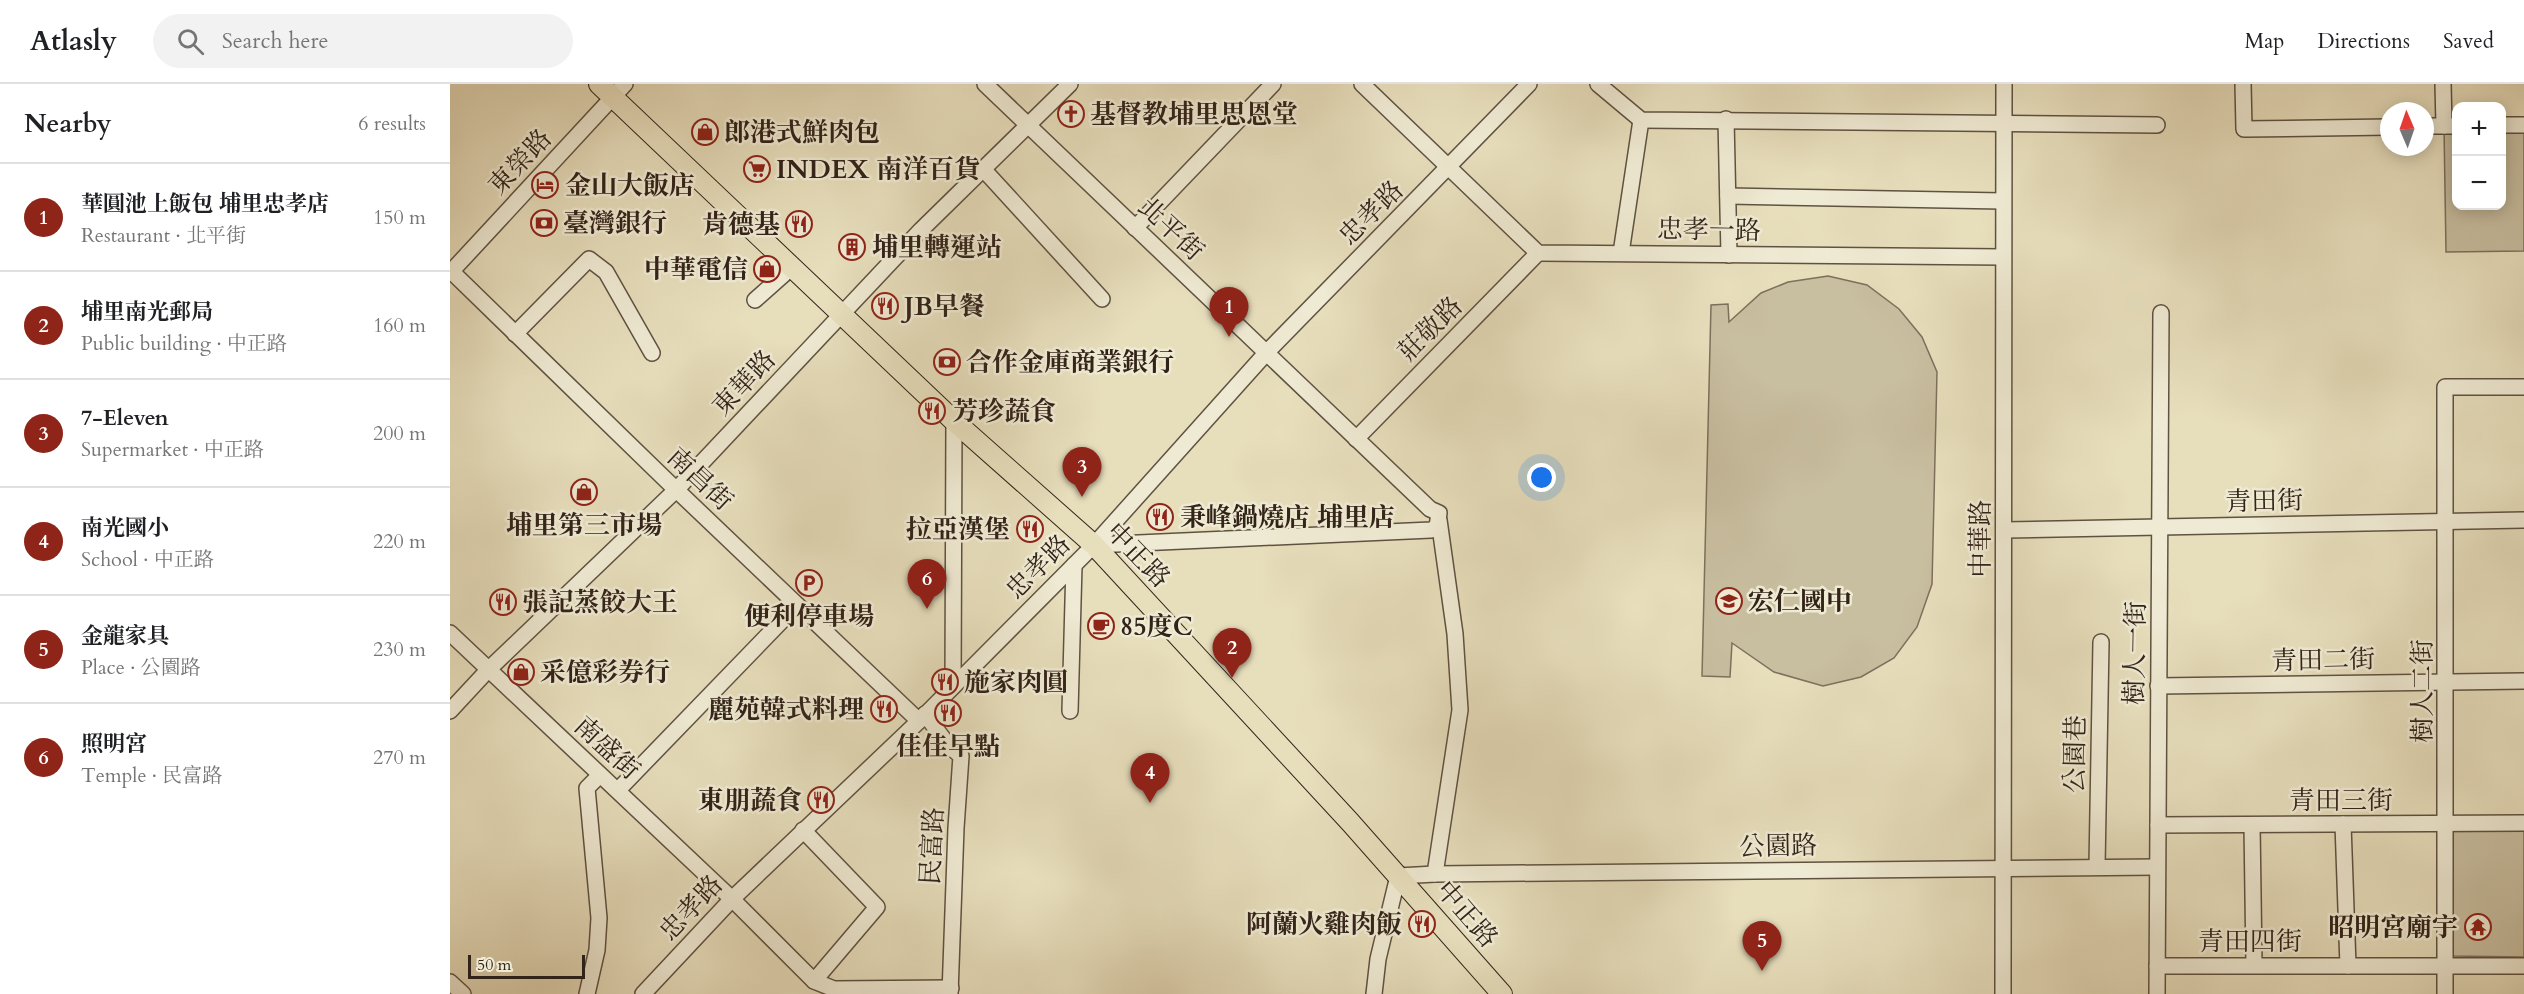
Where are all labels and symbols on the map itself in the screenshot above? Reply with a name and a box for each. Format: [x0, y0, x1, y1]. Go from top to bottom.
place label: 基督教埔里思恩堂 [1090, 97, 1298, 132]
church icon: 基督教埔里思恩堂 [1056, 99, 1086, 129]
north arrow [2380, 102, 2434, 156]
place label: 郎港式鮮肉包 [724, 115, 880, 150]
shop icon: 郎港式鮮肉包 [690, 117, 720, 147]
street label: 東榮路 [481, 122, 559, 202]
place label: INDEX 南洋百貨 [776, 152, 980, 187]
supermarket icon: INDEX 南洋百貨 [742, 154, 772, 184]
place label: 金山大飯店 [565, 168, 695, 203]
hotel icon: 金山大飯店 [530, 170, 560, 200]
street label: 忠孝路 [1331, 173, 1411, 253]
street label: 北平街 [1131, 190, 1211, 268]
place label: 臺灣銀行 [563, 206, 667, 241]
place label: 肯德基 [702, 207, 780, 242]
bank icon: 臺灣銀行 [529, 208, 559, 238]
restaurant icon: 肯德基 [784, 209, 814, 239]
street label: 忠孝一路 [1657, 212, 1761, 248]
place label: 埔里轉運站 [872, 230, 1002, 265]
building icon: 埔里轉運站 [837, 232, 867, 262]
place label: 中華電信 [644, 252, 748, 287]
shop icon: 中華電信 [752, 254, 782, 284]
pin: 1 [1210, 288, 1248, 337]
place label: JB早餐 [900, 289, 985, 324]
street label: 莊敬路 [1390, 289, 1470, 369]
restaurant icon: JB早餐 [870, 291, 900, 321]
street label: 東華路 [705, 343, 783, 423]
place label: 合作金庫商業銀行 [966, 345, 1174, 380]
bank icon: 合作金庫商業銀行 [932, 347, 962, 377]
place label: 芳珍蔬食 [952, 394, 1056, 429]
restaurant icon: 芳珍蔬食 [917, 396, 947, 426]
street label: 南昌街 [660, 440, 740, 518]
pin: 3 [1062, 448, 1102, 497]
your location [1527, 463, 1556, 492]
shop icon: 埔里第三市場 [569, 477, 599, 507]
street label: 青田街 [2225, 483, 2303, 519]
place label: 秉峰鍋燒店 埔里店 [1180, 500, 1395, 535]
street label: 中華路 [1963, 500, 1998, 578]
restaurant icon: 秉峰鍋燒店 埔里店 [1145, 502, 1175, 532]
place label: 埔里第三市場 [506, 508, 662, 543]
place label: 拉亞漢堡 [906, 512, 1010, 547]
restaurant icon: 拉亞漢堡 [1015, 514, 1045, 544]
street label: 中正路 [1098, 515, 1178, 595]
street label: 忠孝路 [998, 527, 1078, 607]
pin: 6 [908, 560, 946, 609]
parking icon: 便利停車場 [794, 568, 824, 598]
place label: 宏仁國中 [1748, 584, 1852, 619]
place label: 張記蒸餃大王 [522, 585, 678, 620]
school or university icon: 宏仁國中 [1714, 586, 1744, 616]
restaurant icon: 張記蒸餃大王 [488, 587, 518, 617]
place label: 便利停車場 [744, 599, 874, 634]
street label: 樹人一街 [2117, 601, 2153, 705]
place label: 85度C [1120, 609, 1193, 644]
cafe icon: 85度C [1086, 611, 1116, 641]
pin: 2 [1212, 628, 1252, 678]
street label: 樹人二街 [2405, 639, 2440, 743]
street label: 青田二街 [2271, 642, 2375, 678]
place label: 采億彩券行 [540, 655, 670, 690]
shop icon: 采億彩券行 [506, 657, 536, 687]
place label: 施家肉圓 [964, 665, 1068, 700]
restaurant icon: 施家肉圓 [930, 667, 960, 697]
place label: 麗苑韓式料理 [708, 692, 864, 727]
restaurant icon: 麗苑韓式料理 [869, 694, 899, 724]
restaurant icon: 佳佳早點 [933, 698, 963, 728]
street label: 南盛街 [567, 709, 647, 787]
street label: 公園巷 [2057, 715, 2093, 793]
place label: 佳佳早點 [896, 729, 1000, 764]
pin: 4 [1130, 754, 1170, 803]
place label: 東朋蔬食 [698, 783, 802, 818]
street label: 青田三街 [2289, 783, 2393, 818]
restaurant icon: 東朋蔬食 [806, 785, 836, 815]
street label: 民富路 [912, 806, 952, 886]
street label: 公園路 [1739, 828, 1817, 864]
street label: 忠孝路 [652, 868, 730, 948]
street label: 中正路 [1428, 873, 1506, 955]
place label: 阿蘭火雞肉飯 [1246, 907, 1402, 942]
restaurant icon: 阿蘭火雞肉飯 [1407, 909, 1437, 939]
place label: 昭明宮廟宇 [2328, 910, 2458, 945]
temple icon: 昭明宮廟宇 [2463, 912, 2493, 942]
pin: 5 [1742, 922, 1782, 971]
street label: 青田四街 [2198, 924, 2302, 959]
scale bar [468, 952, 585, 980]

